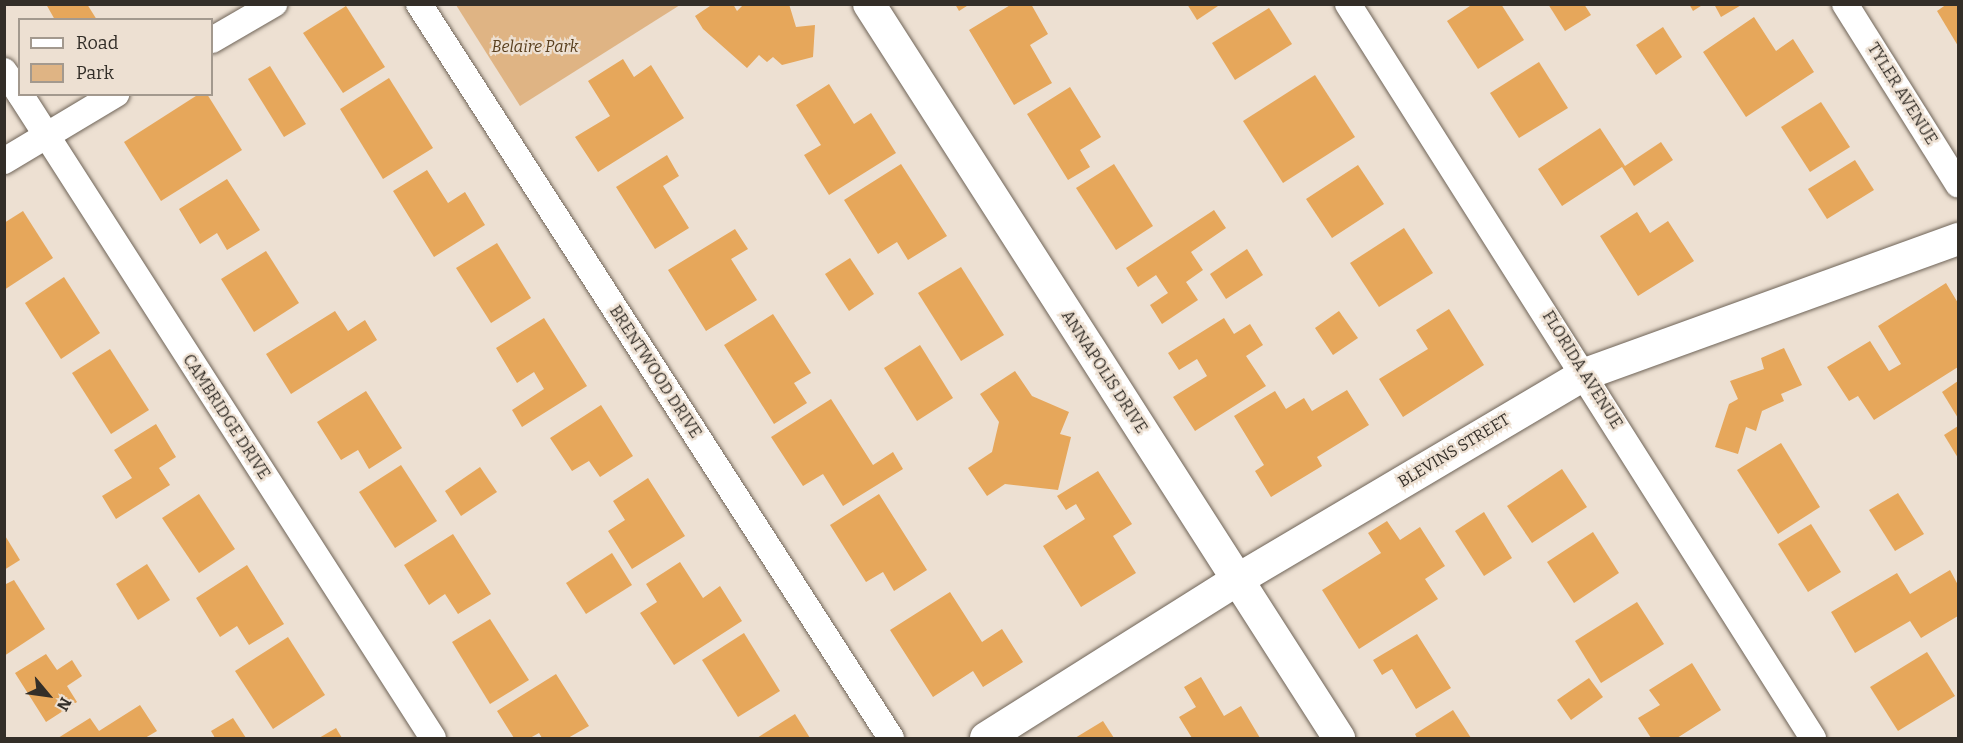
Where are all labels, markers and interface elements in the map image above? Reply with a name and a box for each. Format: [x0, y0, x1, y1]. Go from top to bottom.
legend [18, 18, 213, 96]
text: Road [76, 32, 118, 54]
park label: Belaire Park [491, 37, 579, 57]
street label: TYLER AVENUE [1863, 40, 1941, 148]
text: Park [76, 62, 114, 84]
street label: BRENTWOOD DRIVE [605, 302, 705, 442]
street label: ANNAPOLIS DRIVE [1057, 307, 1151, 437]
street label: FLORIDA AVENUE [1538, 308, 1626, 432]
street label: CAMBRIDGE DRIVE [178, 351, 274, 483]
street label: BLEVINS STREET [1395, 410, 1513, 492]
north arrow [18, 665, 78, 725]
text: N [53, 694, 75, 714]

